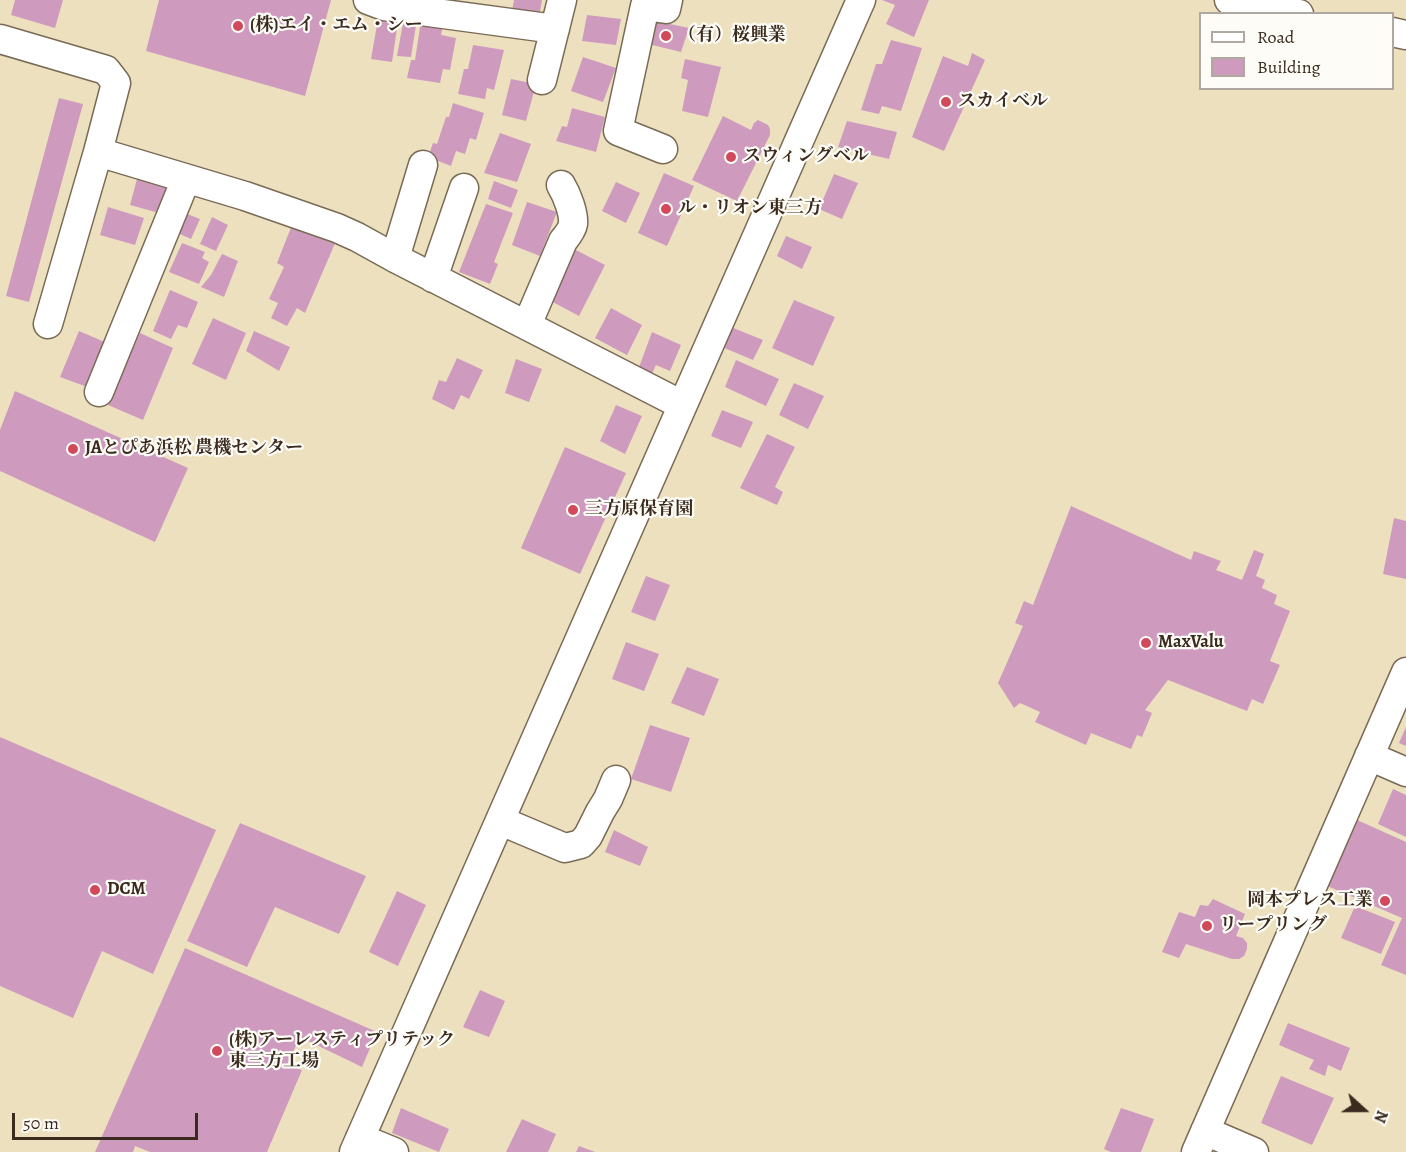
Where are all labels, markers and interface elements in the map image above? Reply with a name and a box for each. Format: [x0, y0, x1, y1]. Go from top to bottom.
legend [1199, 12, 1394, 90]
place label: (株)エイ・エム・シー [250, 15, 422, 37]
marker: (株)エイ・エム・シー [231, 19, 245, 33]
place label: （有）桜興業 [678, 25, 786, 47]
text: Road [1257, 25, 1294, 49]
marker: （有）桜興業 [659, 29, 673, 43]
text: Building [1257, 55, 1321, 79]
place label: スカイベル [958, 91, 1048, 113]
marker: スカイベル [939, 95, 953, 109]
place label: スウィングベル [743, 146, 869, 168]
marker: スウィングベル [724, 150, 738, 164]
place label: ル・リオン東三方 [678, 198, 822, 220]
marker: ル・リオン東三方 [659, 202, 673, 216]
place label: JAとぴあ浜松 農機センター [85, 438, 303, 460]
marker: JAとぴあ浜松 農機センター [66, 442, 80, 456]
place label: 三方原保育園 [585, 499, 693, 521]
marker: 三方原保育園 [566, 503, 580, 517]
place label: MaxValu [1158, 632, 1224, 654]
marker: MaxValu [1139, 636, 1153, 650]
place label: DCM [107, 879, 146, 901]
marker: DCM [88, 883, 102, 897]
place label: 岡本プレス工業 [1247, 890, 1373, 912]
marker: 岡本プレス工業 [1378, 894, 1392, 908]
place label: リープリング [1219, 915, 1327, 937]
marker: リープリング [1200, 919, 1214, 933]
place label: (株)アーレスティプリテック 東三方工場 [229, 1030, 455, 1072]
marker: (株)アーレスティプリテック 東三方工場 [210, 1044, 224, 1058]
north arrow [1334, 1080, 1394, 1140]
scale bar [15, 1101, 201, 1139]
text: N [1368, 1107, 1393, 1126]
text: 50 m [23, 1111, 59, 1135]

